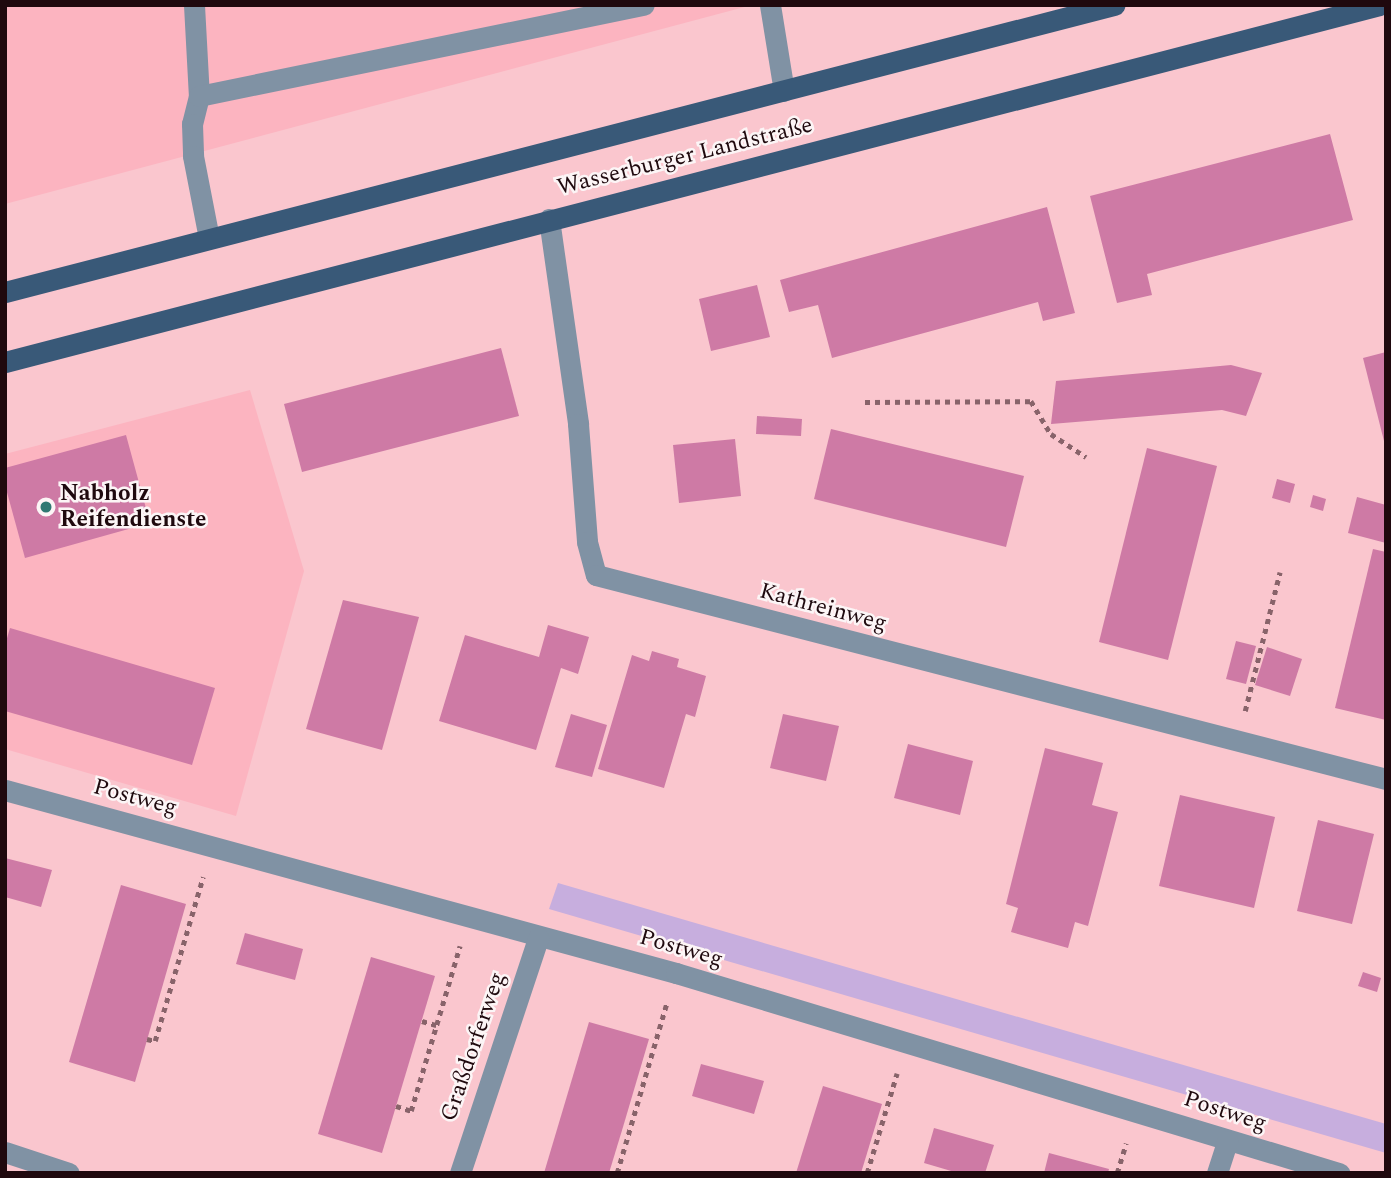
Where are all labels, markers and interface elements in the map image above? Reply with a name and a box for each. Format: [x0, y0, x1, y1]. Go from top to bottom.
street label: Wasserburger Landstraße [554, 112, 816, 202]
place label: Nabholz Reifendienste [60, 480, 206, 534]
marker: Nabholz Reifendienste [38, 499, 54, 515]
street label: Kathreinweg [756, 578, 890, 638]
street label: Postweg [90, 774, 180, 822]
street label: Postweg [636, 924, 726, 974]
street label: Graßdorferweg [436, 969, 512, 1125]
street label: Postweg [1180, 1086, 1270, 1138]

